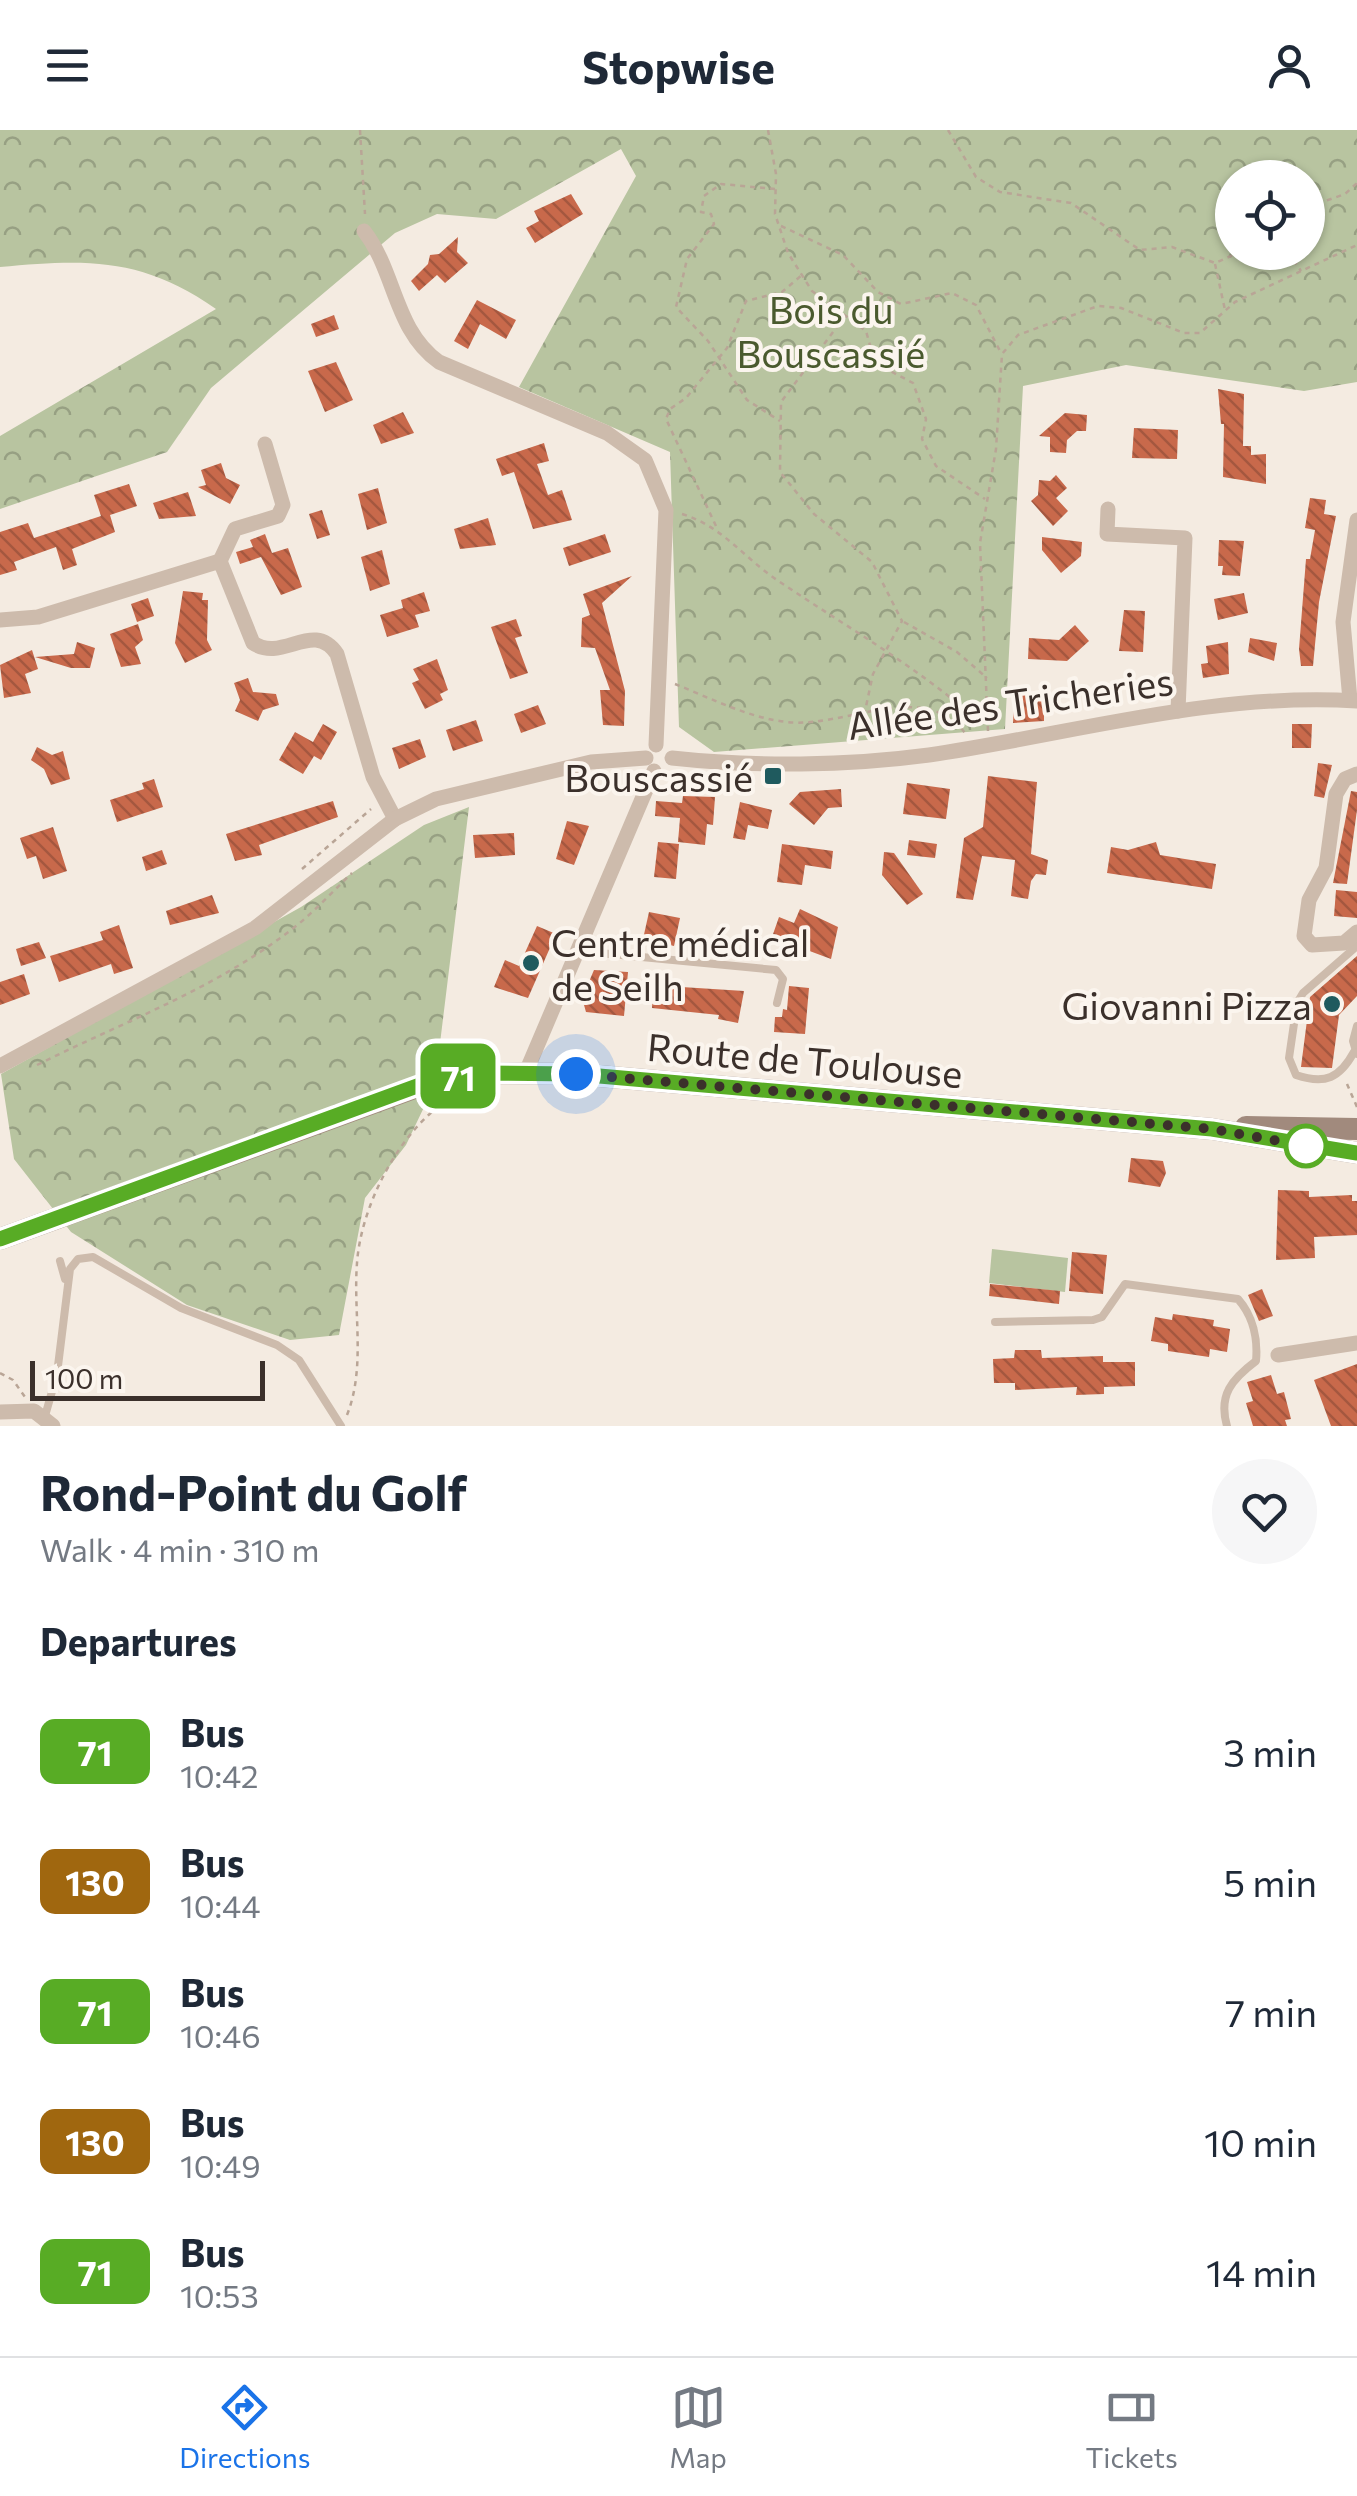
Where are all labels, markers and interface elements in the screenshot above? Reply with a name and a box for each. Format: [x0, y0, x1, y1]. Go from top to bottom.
icon: menu [40, 38, 95, 93]
text: Stopwise [582, 38, 775, 93]
icon: person [1262, 38, 1317, 93]
map controls [1215, 160, 1325, 270]
button: locate [1215, 160, 1325, 270]
park label: Bois du Bouscassié [737, 285, 925, 376]
street label: Allée des Tricheries [844, 656, 1176, 748]
place label: Bouscassié [564, 753, 753, 800]
marker: Bouscassié [762, 765, 784, 787]
place label: Centre médical de Seilh [551, 918, 810, 1009]
marker: Centre médical de Seilh [520, 952, 542, 974]
place label: Giovanni Pizza [1062, 981, 1312, 1028]
marker: Giovanni Pizza [1321, 993, 1343, 1015]
street label: Route de Toulouse [645, 1022, 965, 1096]
line badge: 71 [413, 1044, 503, 1108]
your location [551, 1049, 601, 1099]
text: 71 [440, 1055, 476, 1098]
unlabelled marker [1285, 1125, 1327, 1167]
scale bar [30, 1356, 265, 1400]
text: 100 m [45, 1361, 123, 1395]
button: heart [1212, 1459, 1317, 1564]
text: Rond-Point du Golf [40, 1462, 467, 1521]
text: Walk · 4 min · 310 m [40, 1529, 319, 1569]
text: Departures [40, 1617, 237, 1664]
text: Bus [180, 1708, 245, 1755]
text: 3 min [1223, 1728, 1317, 1775]
text: 71 [77, 1730, 113, 1773]
text: 10:42 [180, 1755, 259, 1795]
text: Bus [180, 1838, 245, 1885]
text: 5 min [1223, 1858, 1317, 1905]
text: 130 [65, 1860, 125, 1903]
text: 10:44 [180, 1885, 261, 1925]
text: Bus [180, 1968, 245, 2015]
text: 7 min [1225, 1988, 1317, 2035]
text: 71 [77, 1990, 113, 2033]
text: 10:46 [180, 2015, 261, 2055]
text: Bus [180, 2098, 245, 2145]
text: 10 min [1204, 2118, 1317, 2165]
text: 130 [65, 2120, 125, 2163]
text: 10:49 [180, 2145, 261, 2185]
text: Bus [180, 2228, 245, 2275]
text: 14 min [1206, 2248, 1317, 2295]
text: 71 [77, 2250, 113, 2293]
text: 10:53 [180, 2275, 259, 2315]
tab: Directions [179, 2380, 311, 2474]
tab: Map [669, 2380, 727, 2474]
tab: Tickets [1085, 2380, 1178, 2474]

